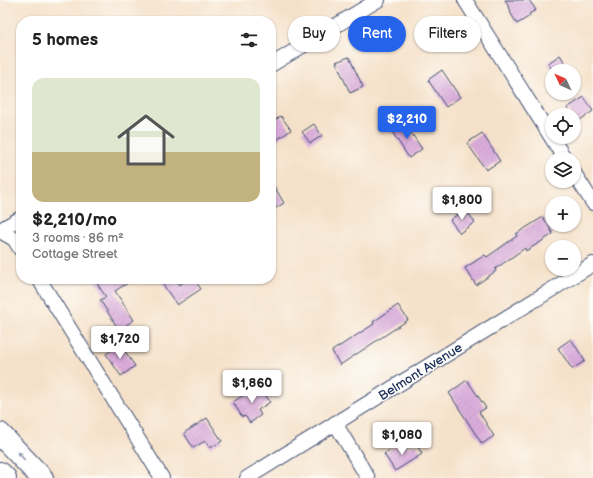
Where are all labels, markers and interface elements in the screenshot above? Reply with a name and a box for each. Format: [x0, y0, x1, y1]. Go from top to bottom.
chip: Buy [288, 16, 340, 52]
chip: Rent [348, 16, 406, 52]
chip: Filters [414, 16, 481, 52]
icon: filters [238, 29, 260, 51]
text: 5 homes [32, 30, 98, 50]
north arrow [545, 64, 581, 100]
map controls [545, 64, 581, 276]
icon: home [110, 104, 182, 176]
pin: $2,210 [374, 106, 440, 140]
button: locate [545, 108, 581, 144]
text: $2,210 [387, 111, 427, 127]
button: layers [545, 152, 581, 188]
pin: $1,800 [429, 187, 495, 221]
text: $1,800 [442, 192, 482, 208]
button: + [545, 196, 581, 232]
text: $2,210/mo [32, 210, 117, 230]
text: 3 rooms · 86 m² [32, 230, 124, 246]
button: − [545, 240, 581, 276]
text: Cottage Street [32, 246, 118, 262]
pin: $1,720 [87, 326, 153, 360]
text: $1,720 [100, 331, 140, 347]
street label: Belmont Avenue [376, 339, 466, 404]
pin: $1,860 [219, 370, 285, 404]
text: $1,860 [232, 375, 272, 391]
pin: $1,080 [369, 422, 435, 456]
text: $1,080 [382, 427, 422, 443]
one-way arrow [16, 451, 26, 461]

